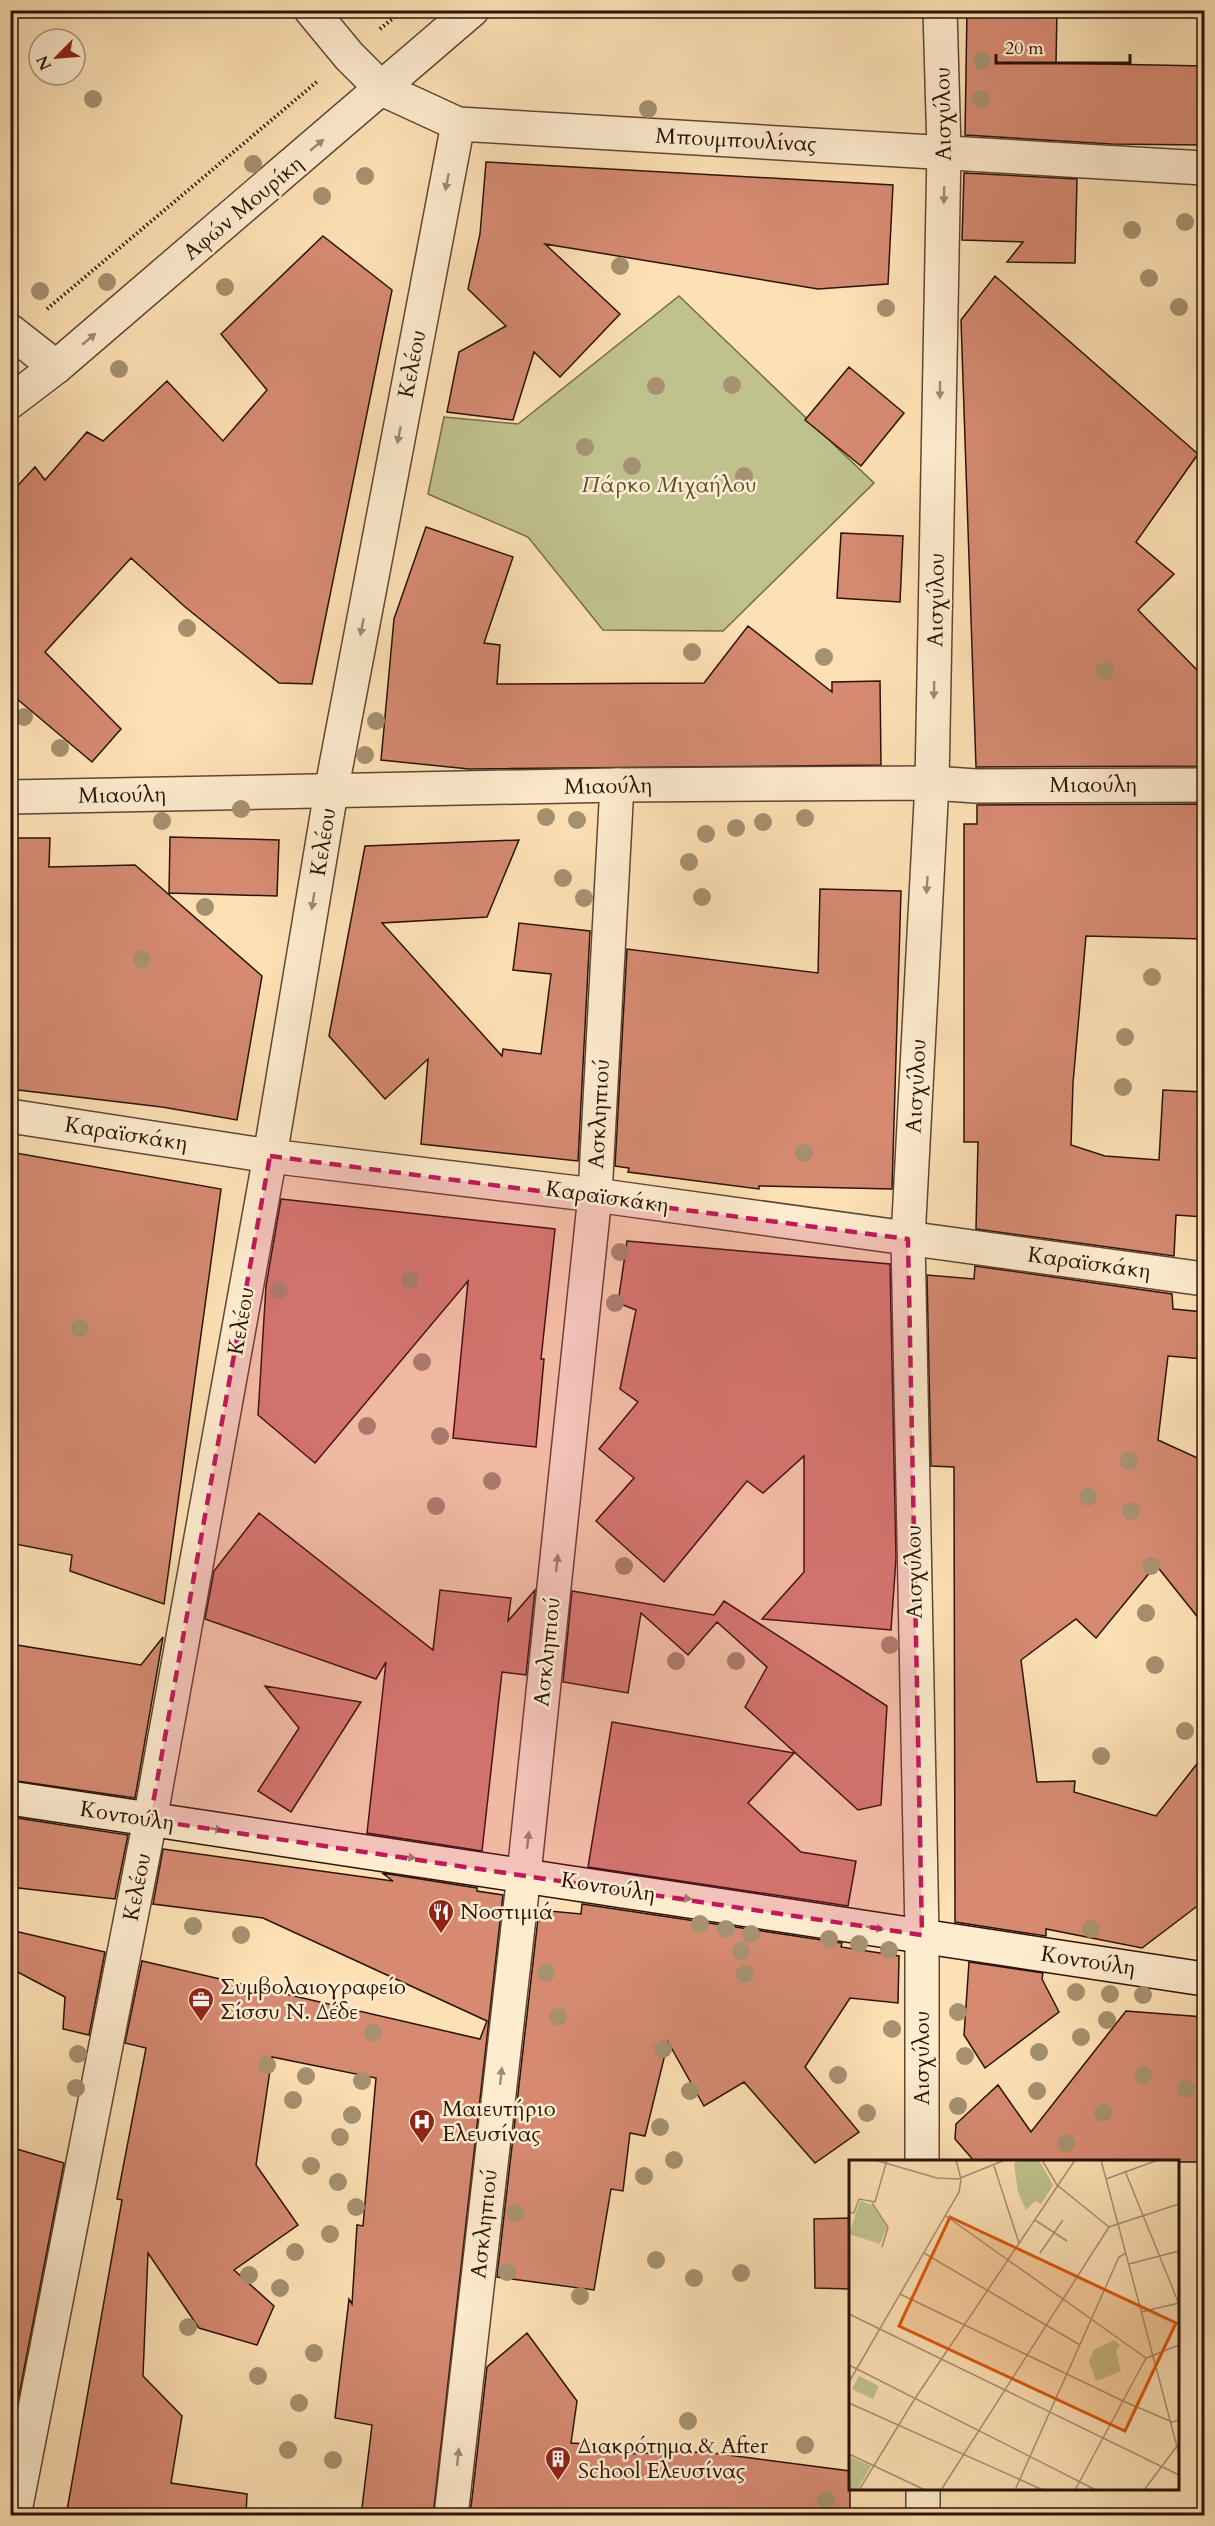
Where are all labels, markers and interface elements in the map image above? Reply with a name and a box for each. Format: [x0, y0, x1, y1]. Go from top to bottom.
north arrow [27, 27, 87, 87]
scale bar [996, 27, 1130, 65]
text: 20 m [1005, 36, 1044, 61]
text: N [31, 52, 57, 74]
street label: Αισχύλου [927, 67, 959, 161]
street label: Μπουμπουλίνας [655, 121, 817, 159]
one-way arrow [309, 138, 325, 151]
street label: Αφών Μουρίκη [177, 149, 309, 267]
one-way arrow [442, 172, 451, 191]
one-way arrow [939, 185, 948, 204]
street label: Κελέου [391, 327, 433, 401]
one-way arrow [81, 333, 96, 346]
one-way arrow [935, 380, 945, 399]
one-way arrow [394, 426, 403, 445]
park label: Πάρκο Μιχαήλου [582, 470, 756, 500]
street label: Αισχύλου [920, 553, 952, 647]
one-way arrow [357, 617, 366, 636]
one-way arrow [929, 680, 939, 699]
street label: Μιαούλη [564, 770, 652, 802]
street label: Μιαούλη [1049, 770, 1137, 800]
street label: Μιαούλη [78, 779, 166, 811]
street label: Κελέου [303, 806, 343, 878]
one-way arrow [922, 875, 931, 894]
one-way arrow [308, 892, 317, 911]
street label: Αισχύλου [899, 1038, 933, 1134]
street label: Ασκληπιού [581, 1058, 617, 1170]
street label: Καραϊσκάκη [62, 1109, 190, 1159]
street label: Καραϊσκάκη [544, 1174, 670, 1220]
street label: Καραϊσκάκη [1026, 1240, 1152, 1286]
street label: Κελέου [220, 1285, 262, 1357]
street label: Αισχύλου [898, 1525, 930, 1619]
one-way arrow [552, 1553, 561, 1572]
street label: Ασκληπιού [526, 1596, 568, 1708]
street label: Κοντούλη [78, 1794, 176, 1838]
one-way arrow [204, 1825, 223, 1834]
one-way arrow [523, 1831, 533, 1850]
street label: Κελέου [116, 1850, 158, 1924]
one-way arrow [397, 1853, 416, 1862]
street label: Κοντούλη [559, 1865, 657, 1909]
one-way arrow [673, 1894, 692, 1903]
restaurant icon: Νοστιμιά [426, 1897, 456, 1935]
place label: Νοστιμιά [460, 1897, 554, 1927]
one-way arrow [866, 1924, 885, 1933]
street label: Κοντούλη [1039, 1939, 1137, 1983]
place label: Συμβολαιογραφείο Σίσσυ Ν. Δέδε [220, 1972, 406, 2027]
office icon: Συμβολαιογραφείο Σίσσυ Ν. Δέδε [186, 1985, 216, 2023]
street label: Αισχύλου [907, 2011, 937, 2105]
one-way arrow [497, 2066, 506, 2085]
place label: Μαιευτήριο Ελευσίνας [442, 2094, 556, 2149]
hospital icon: Μαιευτήριο Ελευσίνας [407, 2107, 437, 2145]
inset map [849, 2160, 1179, 2490]
street label: Ασκληπιού [463, 2168, 505, 2280]
place label: Διακρότημα & After School Ελευσίνας [578, 2431, 769, 2486]
building icon: Διακρότημα & After School Ελευσίνας [543, 2444, 573, 2482]
one-way arrow [453, 2448, 463, 2467]

